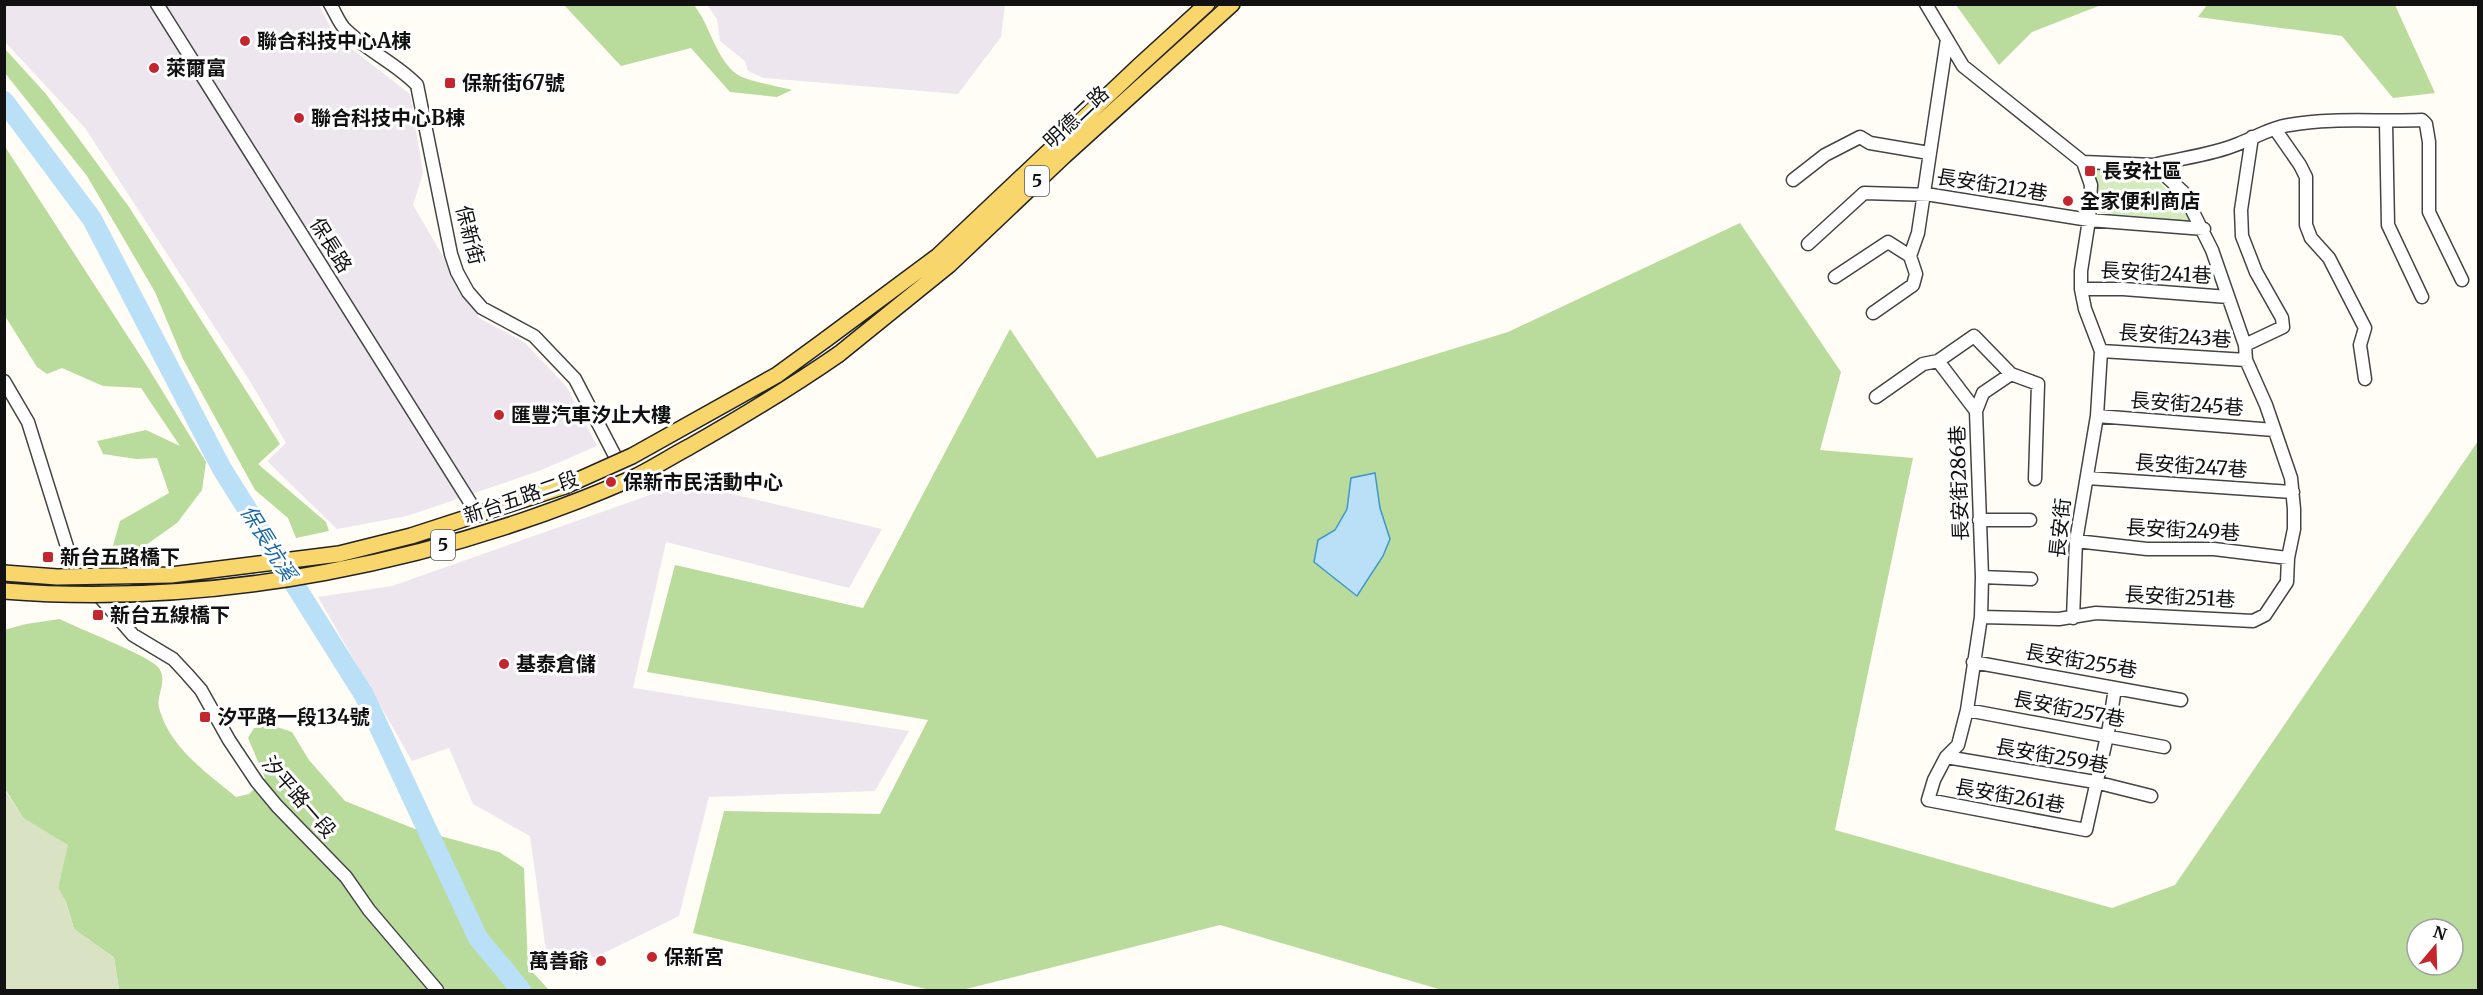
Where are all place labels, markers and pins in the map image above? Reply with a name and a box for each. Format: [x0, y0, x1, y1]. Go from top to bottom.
place label: 聯合科技中心A棟 [257, 28, 411, 53]
marker: 聯合科技中心A棟 [238, 34, 252, 48]
place label: 萊爾富 [166, 55, 226, 80]
marker: 萊爾富 [147, 61, 161, 75]
place label: 保新街67號 [462, 70, 565, 95]
marker: 保新街67號 [443, 76, 457, 90]
place label: 聯合科技中心B棟 [311, 105, 465, 130]
marker: 聯合科技中心B棟 [292, 111, 306, 125]
place label: 長安社區 [2102, 158, 2182, 183]
marker: 長安社區 [2083, 164, 2097, 178]
place label: 全家便利商店 [2080, 188, 2200, 213]
marker: 全家便利商店 [2061, 194, 2075, 208]
place label: 匯豐汽車汐止大樓 [511, 402, 671, 427]
marker: 匯豐汽車汐止大樓 [492, 408, 506, 422]
place label: 保新市民活動中心 [623, 469, 783, 494]
marker: 保新市民活動中心 [604, 475, 618, 489]
place label: 新台五路橋下 [60, 544, 180, 569]
marker: 新台五路橋下 [41, 550, 55, 564]
place label: 新台五線橋下 [110, 602, 230, 627]
marker: 新台五線橋下 [91, 608, 105, 622]
place label: 基泰倉儲 [516, 651, 596, 676]
marker: 基泰倉儲 [497, 657, 511, 671]
place label: 汐平路一段134號 [217, 704, 370, 729]
marker: 汐平路一段134號 [198, 710, 212, 724]
place label: 保新宮 [664, 944, 724, 969]
place label: 萬善爺 [529, 948, 589, 973]
marker: 保新宮 [645, 950, 659, 964]
marker: 萬善爺 [594, 954, 608, 968]

